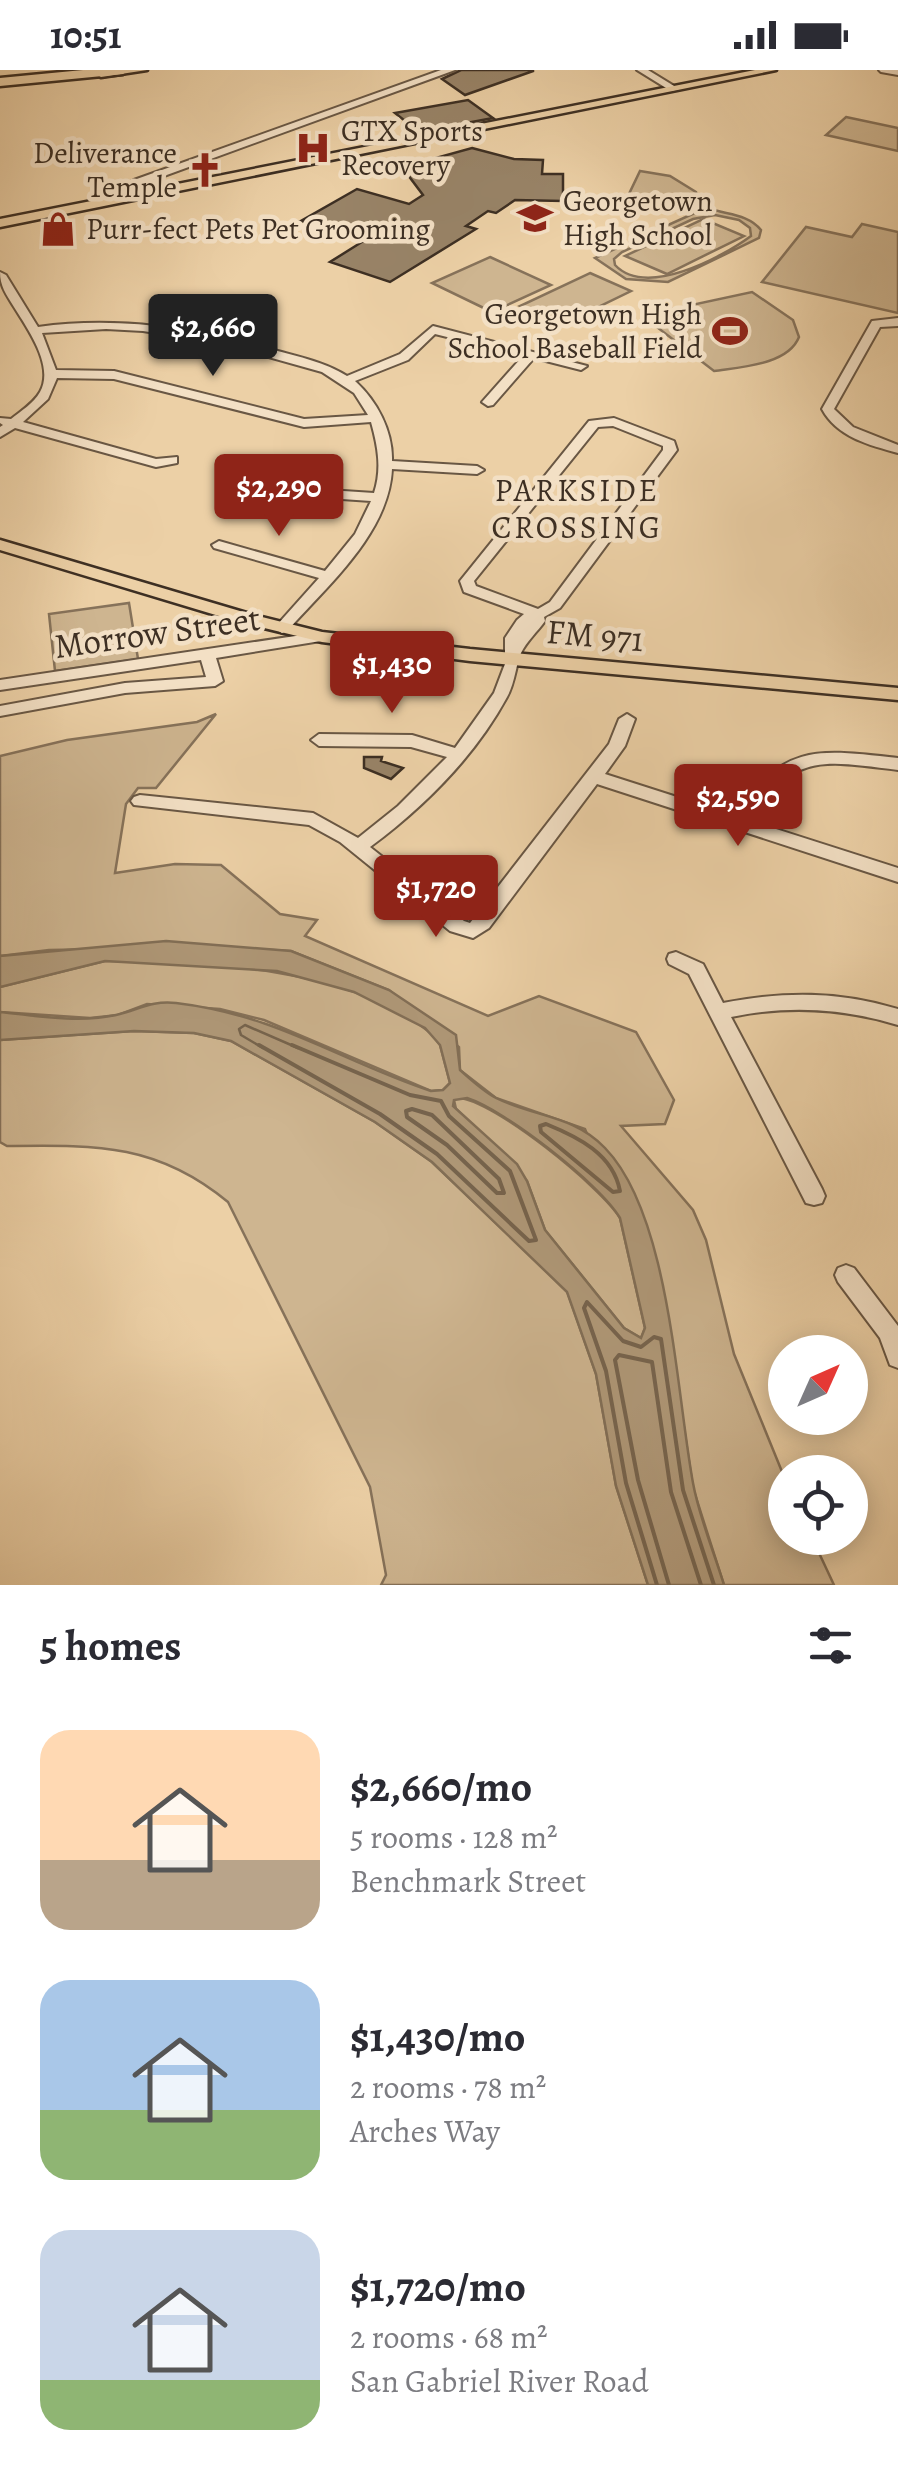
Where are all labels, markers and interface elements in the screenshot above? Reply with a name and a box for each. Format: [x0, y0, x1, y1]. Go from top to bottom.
text: 10:51 [50, 9, 122, 61]
place label: GTX Sports Recovery [341, 111, 483, 185]
hospital icon: GTX Sports Recovery [294, 129, 332, 167]
place label: Deliverance Temple [33, 133, 177, 207]
church icon: Deliverance Temple [186, 151, 224, 189]
place label: Georgetown High School [563, 181, 713, 255]
school or university icon: Georgetown High School [516, 199, 554, 237]
place label: Purr-fect Pets Pet Grooming [86, 209, 430, 249]
shop icon: Purr-fect Pets Pet Grooming [39, 210, 77, 248]
pin: $2,660 [132, 294, 294, 379]
place label: Georgetown High School Baseball Field [448, 294, 703, 368]
text: $2,660 [171, 304, 255, 348]
sports icon: Georgetown High School Baseball Field [711, 312, 749, 350]
pin: $2,290 [198, 454, 360, 539]
text: $2,290 [236, 464, 322, 508]
district label: PARKSIDE CROSSING [491, 468, 663, 549]
street label: Morrow Street [51, 594, 263, 670]
street label: FM 971 [545, 607, 645, 663]
pin: $1,430 [311, 631, 473, 716]
text: $1,430 [352, 641, 432, 685]
pin: $2,590 [657, 764, 819, 849]
text: $2,590 [696, 774, 780, 818]
pin: $1,720 [355, 855, 517, 940]
text: $1,720 [396, 865, 476, 909]
north arrow [768, 1335, 868, 1435]
map controls [768, 1335, 868, 1555]
button: locate [768, 1455, 868, 1555]
text: 5 homes [40, 1617, 181, 1674]
icon: filters [803, 1618, 858, 1673]
text: $2,660/mo [350, 1758, 532, 1815]
icon: home [120, 1770, 240, 1890]
text: 5 rooms · 128 m² [350, 1815, 558, 1859]
text: Benchmark Street [350, 1859, 586, 1903]
text: $1,430/mo [350, 2008, 526, 2065]
icon: home [120, 2020, 240, 2140]
text: 2 rooms · 78 m² [350, 2065, 546, 2109]
text: Arches Way [350, 2109, 500, 2153]
text: $1,720/mo [350, 2258, 526, 2315]
icon: home [120, 2270, 240, 2390]
text: 2 rooms · 68 m² [350, 2315, 548, 2359]
text: San Gabriel River Road [350, 2359, 649, 2403]

